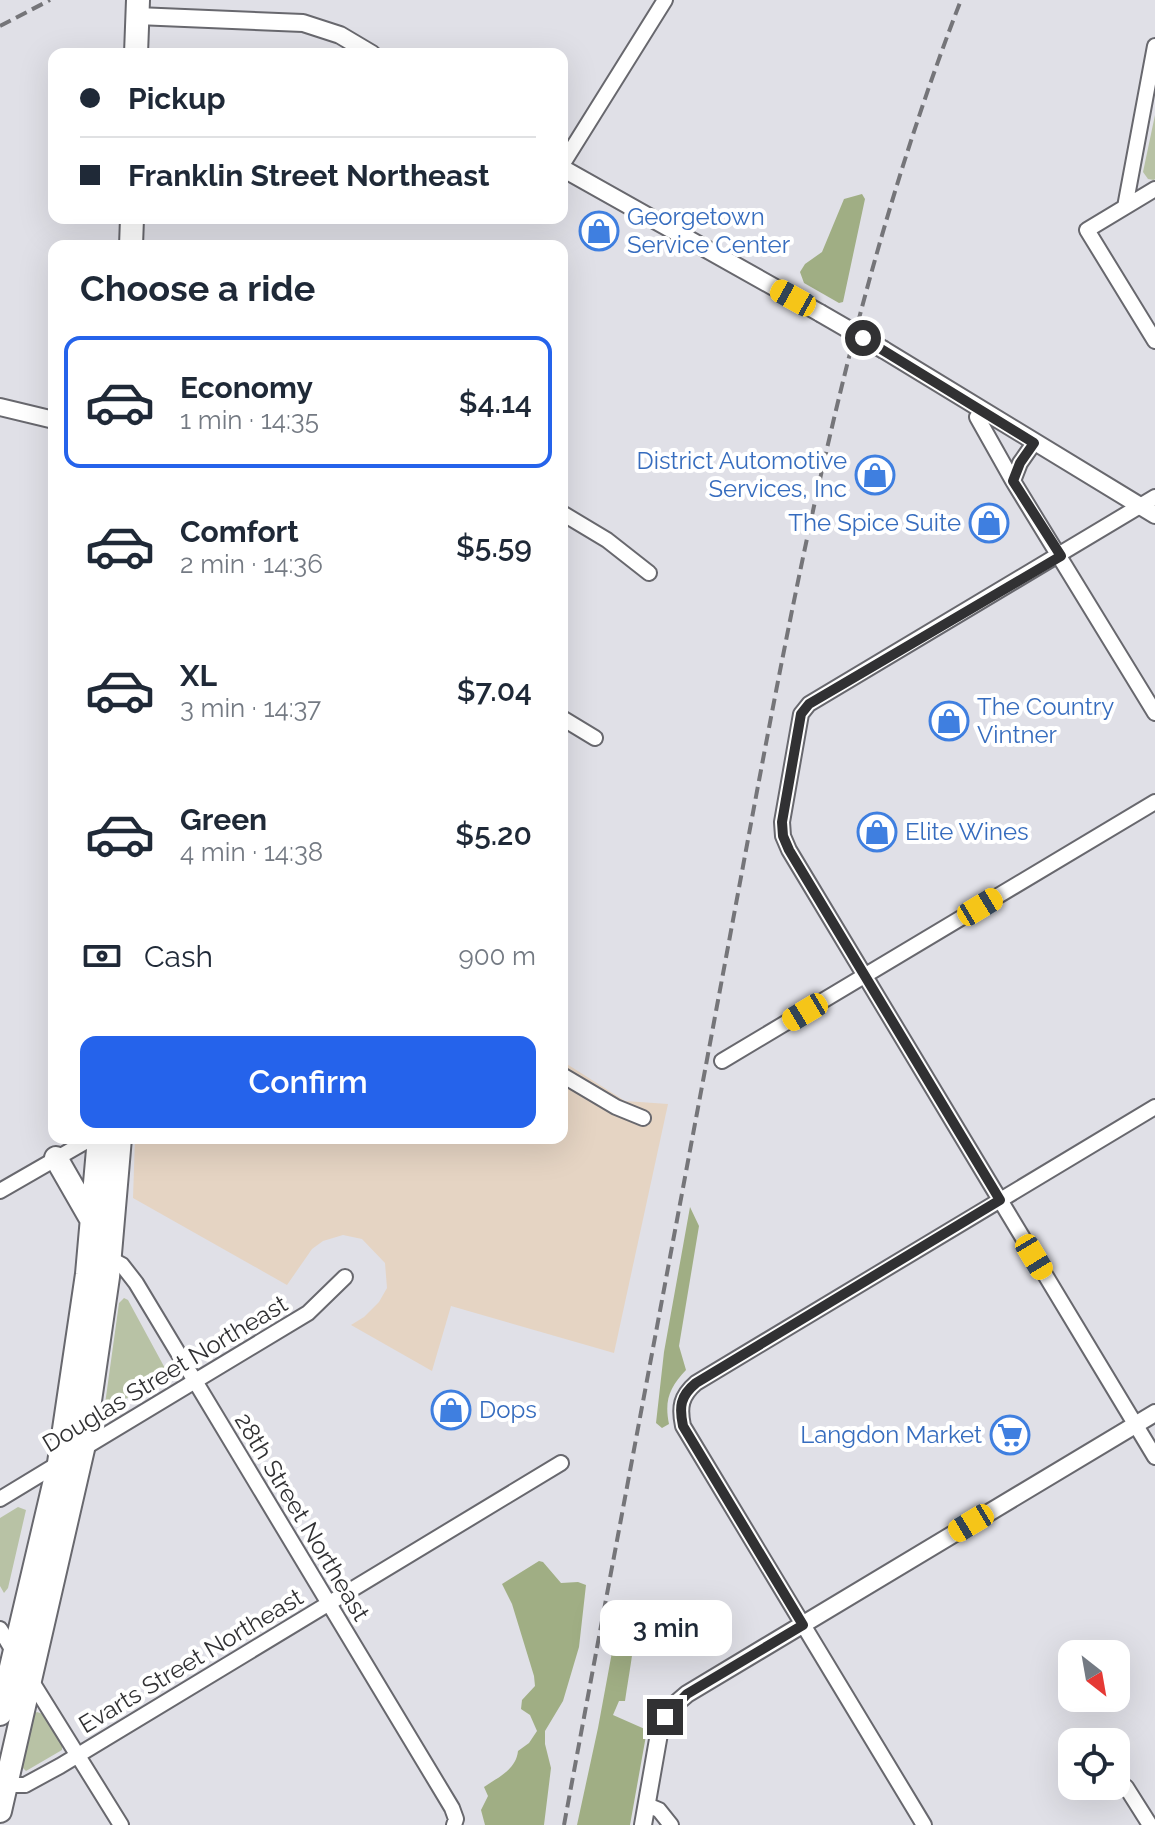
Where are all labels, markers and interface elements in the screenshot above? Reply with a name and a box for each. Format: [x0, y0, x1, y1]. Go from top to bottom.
text: Pickup [128, 81, 226, 116]
text: Franklin Street Northeast [128, 158, 489, 193]
place label: Georgetown Service Center [627, 202, 791, 259]
shop icon: Georgetown Service Center [578, 210, 620, 252]
text: Choose a ride [80, 267, 315, 309]
car [766, 276, 820, 320]
route start [845, 320, 881, 356]
icon: car [84, 366, 156, 438]
text: Economy [180, 370, 313, 405]
text: $4.14 [459, 385, 532, 420]
text: 1 min · 14:35 [180, 405, 319, 435]
place label: District Automotive Services, Inc [637, 446, 847, 503]
shop icon: District Automotive Services, Inc [854, 454, 896, 496]
shop icon: The Spice Suite [968, 502, 1010, 544]
place label: The Spice Suite [788, 508, 961, 537]
icon: car [84, 510, 156, 582]
text: Comfort [180, 514, 299, 549]
text: $5.59 [456, 529, 532, 564]
text: 2 min · 14:36 [180, 549, 323, 579]
icon: car [84, 654, 156, 726]
text: XL [180, 658, 217, 693]
text: $7.04 [457, 673, 532, 708]
place label: The Country Vintner [977, 692, 1114, 749]
text: 3 min · 14:37 [180, 693, 321, 723]
shop icon: The Country Vintner [928, 700, 970, 742]
icon: car [84, 798, 156, 870]
text: Green [180, 802, 267, 837]
shop icon: Elite Wines [856, 811, 898, 853]
text: $5.20 [455, 817, 532, 852]
place label: Elite Wines [905, 817, 1029, 846]
text: 4 min · 14:38 [180, 837, 323, 867]
car [953, 884, 1007, 930]
icon: cash [80, 934, 124, 978]
text: Cash [144, 939, 213, 974]
text: 900 m [458, 941, 536, 971]
car [778, 989, 832, 1035]
button: Confirm [80, 1036, 536, 1128]
car [1011, 1230, 1057, 1284]
street label: Douglas Street Northeast [37, 1289, 292, 1458]
shop icon: Dops [430, 1389, 472, 1431]
place label: Dops [479, 1395, 537, 1424]
street label: 28th Street Northeast [229, 1408, 376, 1626]
supermarket icon: Langdon Market [989, 1414, 1031, 1456]
place label: Langdon Market [800, 1420, 982, 1449]
car [944, 1500, 998, 1546]
street label: Evarts Street Northeast [73, 1582, 308, 1739]
callout: 3 min [599, 1601, 731, 1657]
text: 3 min [633, 1613, 699, 1643]
north arrow [1058, 1640, 1130, 1712]
map controls [1058, 1640, 1130, 1800]
route end [647, 1699, 683, 1735]
button: locate [1058, 1728, 1130, 1800]

